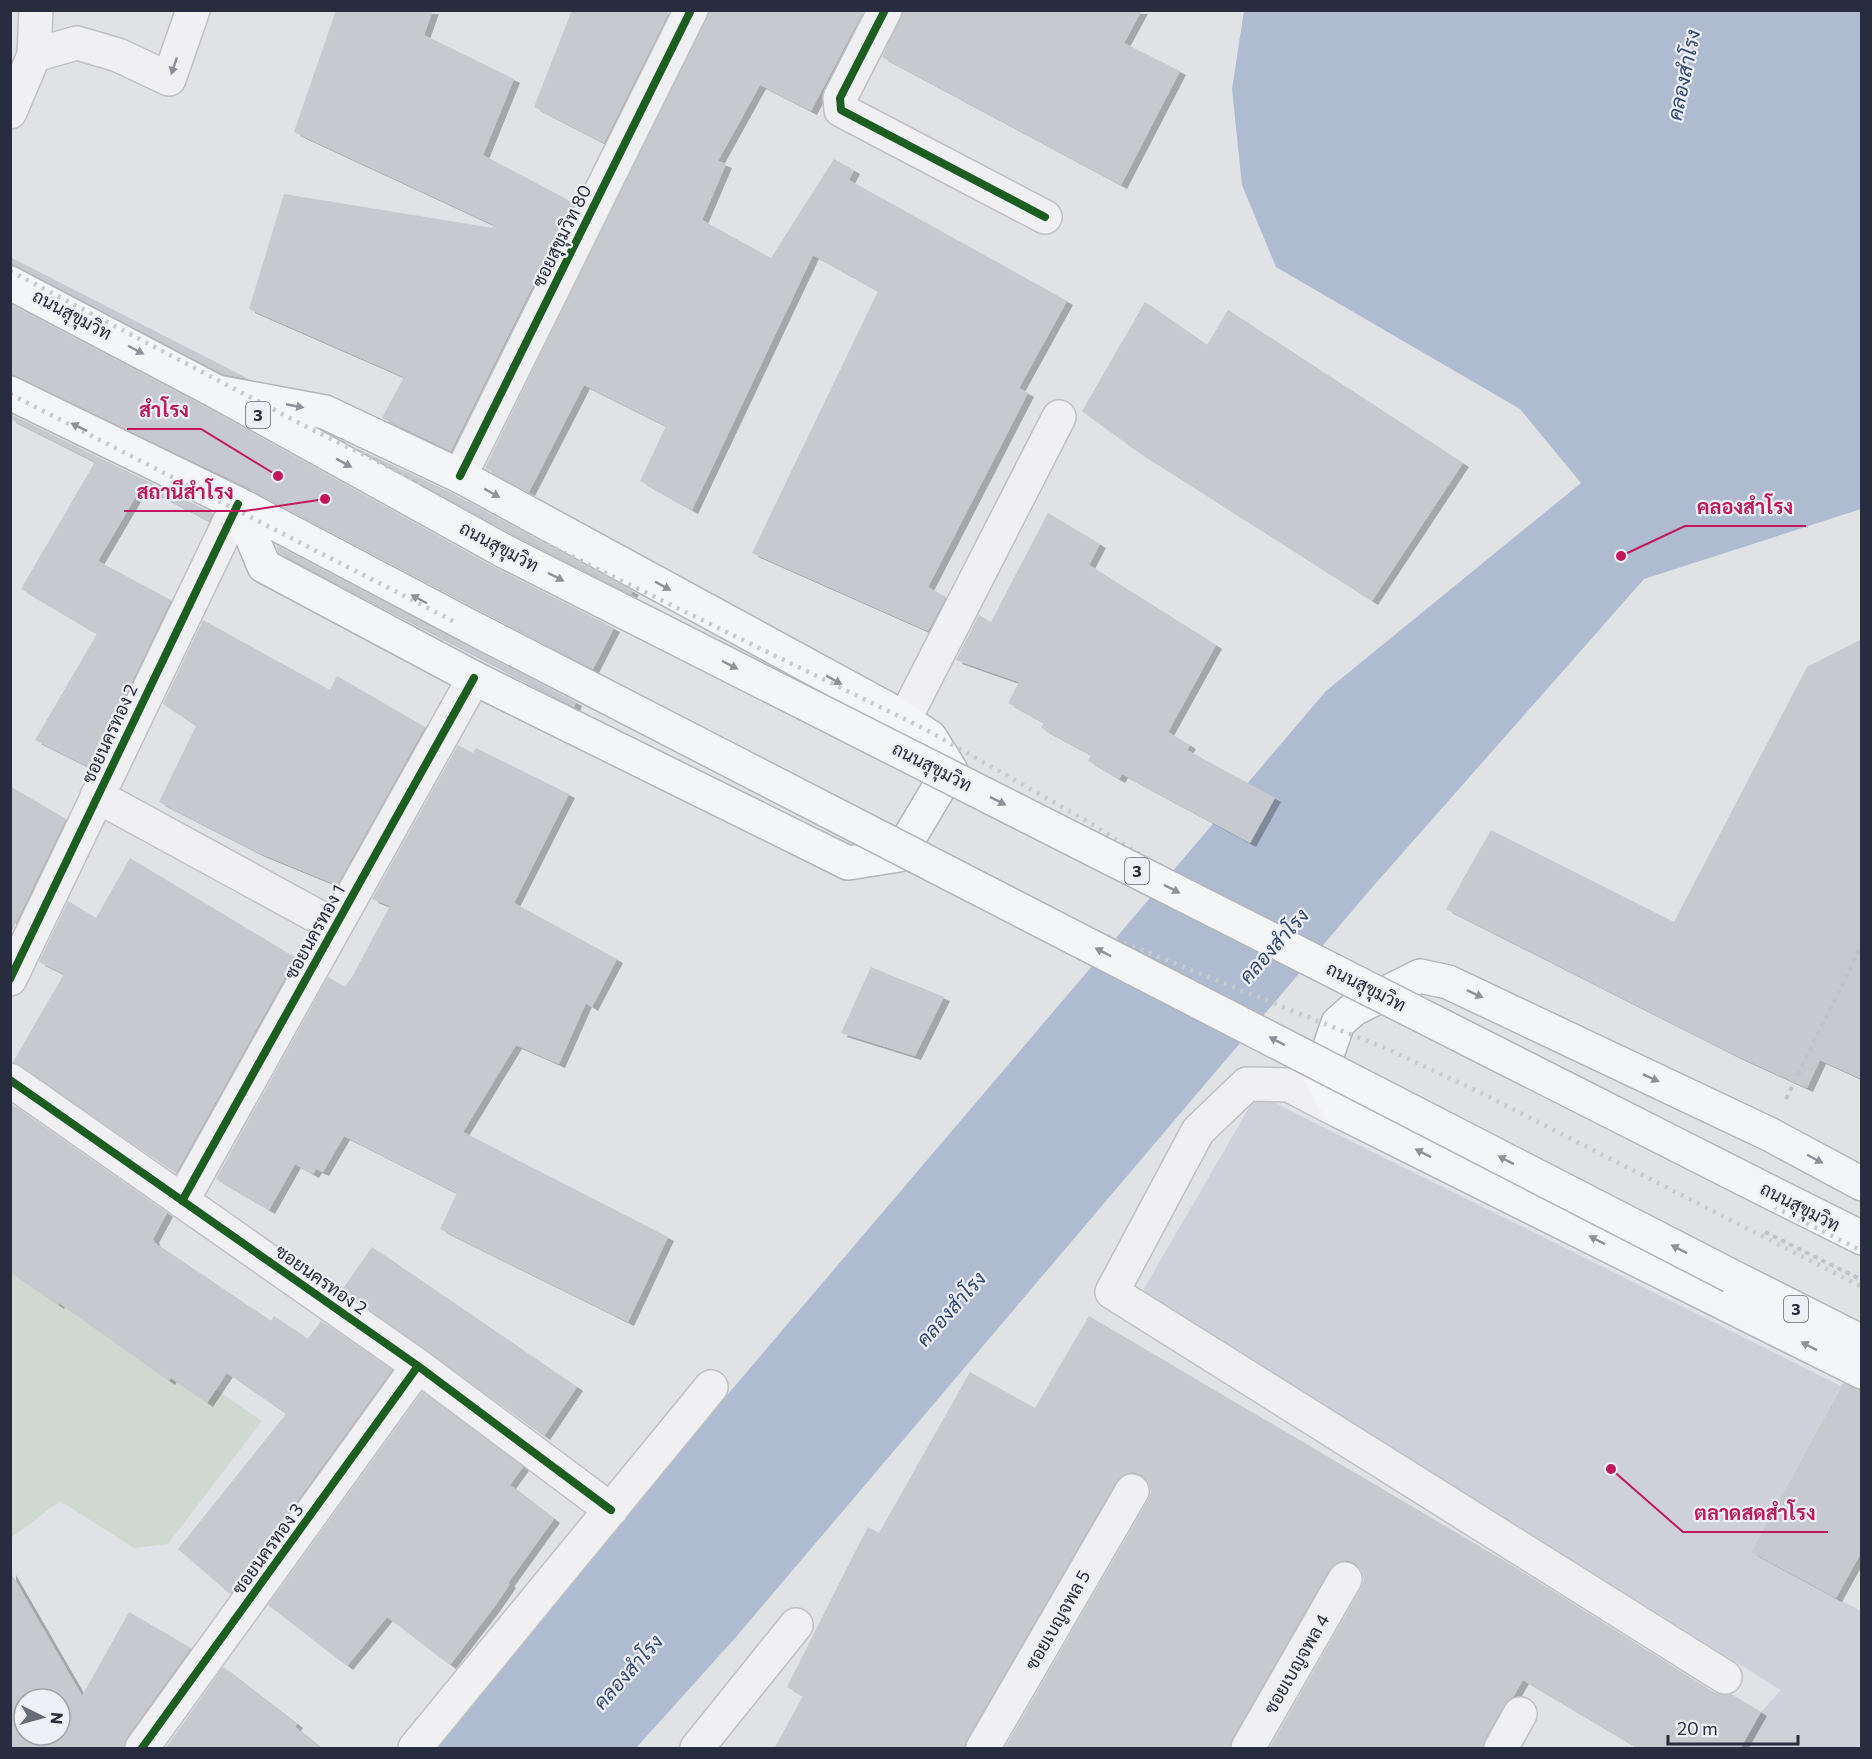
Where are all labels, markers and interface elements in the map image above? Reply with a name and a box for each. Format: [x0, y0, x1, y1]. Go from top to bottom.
water label: คลองสำโรง [1662, 27, 1704, 122]
one-way arrow [168, 57, 178, 75]
street label: ซอยสุขุมวิท 80 [527, 181, 597, 291]
street label: ถนนสุขุมวิท [28, 284, 116, 346]
one-way arrow [128, 345, 145, 354]
callout: สำโรง [127, 391, 201, 429]
text: สำโรง [139, 396, 189, 421]
road number: 3 [246, 402, 270, 428]
one-way arrow [286, 402, 305, 411]
one-way arrow [70, 422, 88, 432]
one-way arrow [336, 458, 353, 468]
callout: สถานีสำโรง [124, 473, 245, 511]
text: สถานีสำโรง [136, 478, 234, 503]
one-way arrow [484, 488, 501, 498]
callout: คลองสำโรง [1685, 488, 1806, 526]
text: คลองสำโรง [1697, 493, 1793, 518]
street label: ถนนสุขุมวิท [455, 516, 543, 578]
one-way arrow [548, 572, 565, 582]
one-way arrow [655, 581, 672, 591]
one-way arrow [410, 595, 428, 605]
one-way arrow [722, 661, 739, 670]
one-way arrow [826, 675, 843, 685]
street label: ซอยนครทอง 2 [77, 680, 142, 787]
street label: ถนนสุขุมวิท [888, 737, 976, 797]
one-way arrow [989, 795, 1007, 805]
road number: 3 [1125, 858, 1149, 884]
street label: ซอยนครทอง 1 [279, 880, 349, 983]
one-way arrow [1163, 883, 1181, 893]
water label: คลองสำโรง [1234, 903, 1313, 988]
one-way arrow [1095, 947, 1112, 957]
street label: ถนนสุขุมวิท [1322, 957, 1410, 1017]
one-way arrow [1466, 990, 1483, 999]
one-way arrow [1268, 1037, 1285, 1046]
one-way arrow [1642, 1074, 1659, 1083]
one-way arrow [1414, 1148, 1431, 1158]
one-way arrow [1807, 1154, 1824, 1164]
one-way arrow [1497, 1155, 1515, 1165]
street label: ถนนสุขุมวิท [1756, 1177, 1844, 1237]
one-way arrow [1589, 1236, 1606, 1245]
street label: ซอยนครทอง 2 [271, 1239, 372, 1319]
one-way arrow [1671, 1244, 1688, 1254]
water label: คลองสำโรง [911, 1266, 990, 1351]
road number: 3 [1784, 1296, 1808, 1322]
one-way arrow [1801, 1342, 1818, 1351]
callout: ตลาดสดสำโรง [1683, 1494, 1828, 1532]
street label: ซอยนครทอง 3 [227, 1499, 308, 1598]
text: ตลาดสดสำโรง [1694, 1499, 1816, 1524]
street label: ซอยเบญจพล 5 [1020, 1566, 1095, 1674]
street label: ซอยเบญจพล 4 [1259, 1609, 1335, 1718]
water label: คลองสำโรง [588, 1629, 667, 1714]
north arrow [12, 1687, 72, 1747]
scale bar [1668, 1708, 1798, 1746]
text: N [47, 1712, 67, 1725]
text: 20 m [1677, 1717, 1718, 1739]

